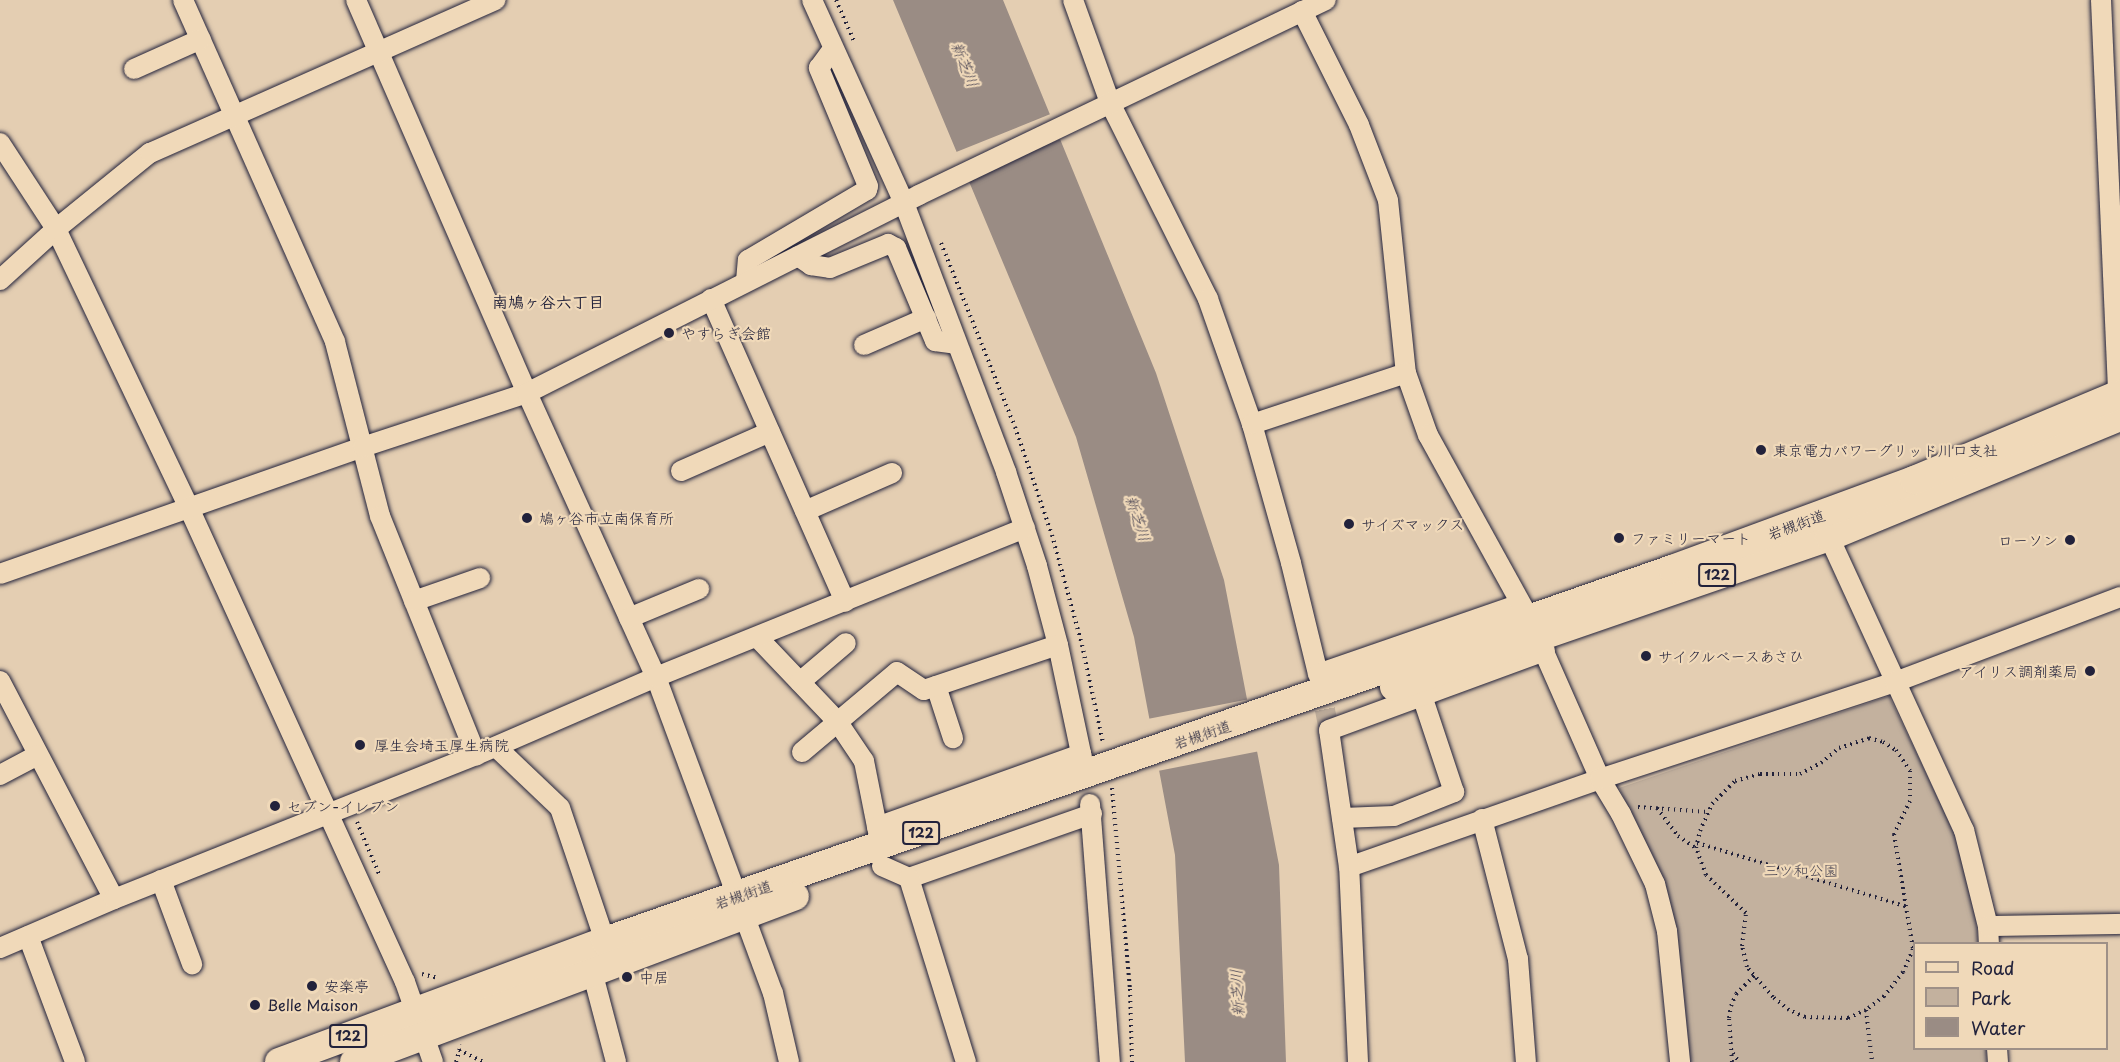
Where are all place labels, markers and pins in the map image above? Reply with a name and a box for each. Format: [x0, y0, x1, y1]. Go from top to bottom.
place label: やすらぎ会館 [681, 324, 771, 342]
marker: やすらぎ会館 [662, 326, 676, 340]
place label: 東京電力パワーグリッド川口支社 [1773, 441, 1998, 459]
marker: 東京電力パワーグリッド川口支社 [1754, 443, 1768, 457]
place label: 鳩ヶ谷市立南保育所 [539, 509, 674, 527]
marker: 鳩ヶ谷市立南保育所 [520, 511, 534, 525]
place label: サイズマックス [1361, 515, 1466, 533]
marker: サイズマックス [1342, 517, 1356, 531]
place label: ファミリーマート [1631, 529, 1751, 547]
marker: ファミリーマート [1612, 531, 1626, 545]
place label: ローソン [1998, 531, 2058, 549]
marker: ローソン [2063, 533, 2077, 547]
place label: サイクルベースあさひ [1658, 647, 1808, 665]
marker: サイクルベースあさひ [1639, 649, 1653, 663]
place label: アイリス調剤薬局 [1958, 662, 2078, 680]
marker: アイリス調剤薬局 [2083, 664, 2097, 678]
marker: 厚生会埼玉厚生病院 [351, 736, 369, 754]
place label: 厚生会埼玉厚生病院 [374, 736, 509, 754]
place label: セブン-イレブン [287, 797, 399, 815]
marker: セブン-イレブン [268, 799, 282, 813]
place label: 中居 [639, 968, 669, 986]
marker: 中居 [620, 970, 634, 984]
place label: 安楽亭 [324, 977, 369, 995]
marker: 安楽亭 [305, 979, 319, 993]
place label: Belle Maison [267, 996, 359, 1014]
marker: Belle Maison [248, 998, 262, 1012]

